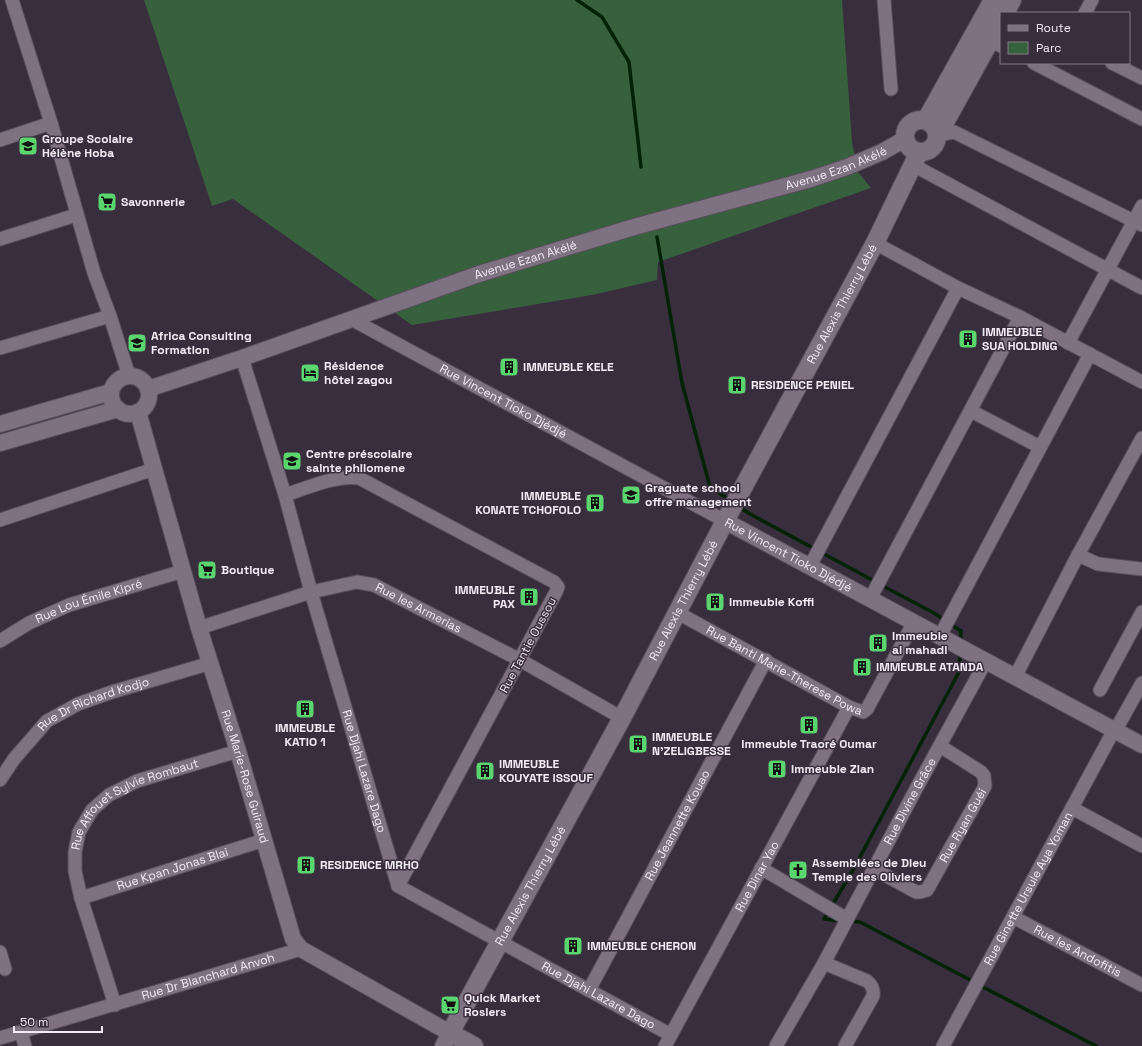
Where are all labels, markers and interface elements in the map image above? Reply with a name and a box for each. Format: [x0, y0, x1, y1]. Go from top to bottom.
legend [1000, 12, 1130, 64]
text: Route [1036, 20, 1071, 36]
text: Parc [1036, 40, 1061, 56]
place label: Groupe Scolaire Hélène Hoba [42, 131, 133, 161]
school or university icon: Groupe Scolaire Hélène Hoba [17, 135, 39, 157]
street label: Avenue Ezan Akélé [784, 143, 890, 194]
supermarket icon: Savonnerie [96, 191, 118, 213]
place label: Savonnerie [121, 194, 185, 210]
street label: Avenue Ezan Akélé [472, 237, 579, 283]
street label: Rue Alexis Thierry Lébé [803, 241, 881, 367]
place label: IMMEUBLE SUA HOLDING [982, 324, 1057, 354]
place label: Africa Consulting Formation [151, 328, 252, 358]
building icon: IMMEUBLE SUA HOLDING [957, 328, 979, 350]
school or university icon: Africa Consulting Formation [126, 332, 148, 354]
building icon: IMMEUBLE KELE [498, 356, 520, 378]
place label: Résidence hôtel zagou [324, 358, 392, 388]
place label: IMMEUBLE KELE [523, 359, 614, 375]
street label: Rue Vincent Tioko Djédjé [437, 360, 570, 442]
hotel icon: Résidence hôtel zagou [299, 362, 321, 384]
building icon: RESIDENCE PENIEL [726, 374, 748, 396]
place label: RESIDENCE PENIEL [751, 377, 855, 393]
place label: Centre préscolaire sainte philomene [306, 446, 412, 476]
school or university icon: Centre préscolaire sainte philomene [281, 450, 303, 472]
place label: Graguate school offre management [645, 480, 752, 510]
school or university icon: Graguate school offre management [620, 484, 642, 506]
place label: IMMEUBLE KONATE TCHOFOLO [475, 488, 581, 518]
building icon: IMMEUBLE KONATE TCHOFOLO [584, 492, 606, 514]
street label: Rue Vincent Tioko Djédjé [722, 514, 855, 596]
street label: Rue Alexis Thierry Lébé [645, 537, 722, 663]
supermarket icon: Boutique [196, 559, 218, 581]
place label: Boutique [221, 562, 274, 578]
street label: Rue Lou Émile Kipré [33, 576, 144, 627]
street label: Rue les Armerias [373, 579, 464, 637]
place label: IMMEUBLE PAX [455, 582, 515, 612]
building icon: IMMEUBLE PAX [518, 586, 540, 608]
building icon: Immeuble Koffi [704, 591, 726, 613]
street label: Rue Tantie Oussou [496, 594, 560, 696]
place label: Immeuble Koffi [729, 594, 814, 610]
street label: Rue Banti Marie-Therese Powa [703, 622, 865, 719]
place label: Immeuble al mahadi [892, 628, 948, 658]
building icon: Immeuble al mahadi [867, 632, 889, 654]
building icon: IMMEUBLE ATANDA [851, 656, 873, 678]
place label: IMMEUBLE ATANDA [876, 659, 984, 675]
street label: Rue Dr Richard Kodjo [34, 674, 151, 734]
building icon: IMMEUBLE KATIO 1 [294, 698, 316, 720]
street label: Rue Marie-Rose Guiraud [217, 708, 273, 845]
street label: Rue Djahi Lazare Dago [338, 708, 390, 835]
building icon: Immeuble Traoré Oumar [798, 714, 820, 736]
place label: IMMEUBLE KATIO 1 [275, 720, 335, 750]
place label: IMMEUBLE N'ZELIGBESSE [652, 729, 731, 759]
building icon: IMMEUBLE N'ZELIGBESSE [627, 733, 649, 755]
place label: Immeuble Traoré Oumar [741, 736, 877, 752]
street label: Rue Affouet Sylvie Rombaut [68, 755, 201, 851]
street label: Rue Divine Grâce [880, 755, 940, 847]
place label: IMMEUBLE KOUYATE ISSOUF [499, 756, 593, 786]
building icon: Immeuble Zian [766, 758, 788, 780]
building icon: IMMEUBLE KOUYATE ISSOUF [474, 760, 496, 782]
place label: Immeuble Zian [791, 761, 874, 777]
street label: Rue Jeannette Kouao [641, 767, 714, 883]
street label: Rue Ryan Guéi [936, 785, 990, 866]
street label: Rue Ginette Ursule Aya Yoman [980, 809, 1076, 968]
street label: Rue Alexis Thierry Lébé [491, 823, 569, 948]
street label: Rue Dinar Yao [731, 838, 783, 915]
street label: Rue Kpan Jonas Blai [115, 844, 230, 894]
building icon: RESIDENCE MRHO [295, 854, 317, 876]
place label: Assemblées de Dieu Temple des Oliviers [812, 855, 927, 885]
place label: RESIDENCE MRHO [320, 857, 419, 873]
church icon: Assemblées de Dieu Temple des Oliviers [787, 859, 809, 881]
street label: Rue les Andofitis [1031, 921, 1124, 981]
building icon: IMMEUBLE CHERON [562, 935, 584, 957]
place label: IMMEUBLE CHERON [587, 938, 696, 954]
street label: Rue Dr Blanchard Anvoh [140, 949, 277, 1004]
street label: Rue Djahi Lazare Dago [539, 958, 658, 1033]
place label: Quick Market Rosiers [464, 990, 540, 1020]
supermarket icon: Quick Market Rosiers [439, 994, 461, 1016]
scale bar [14, 1008, 102, 1034]
text: 50 m [20, 1014, 48, 1030]

